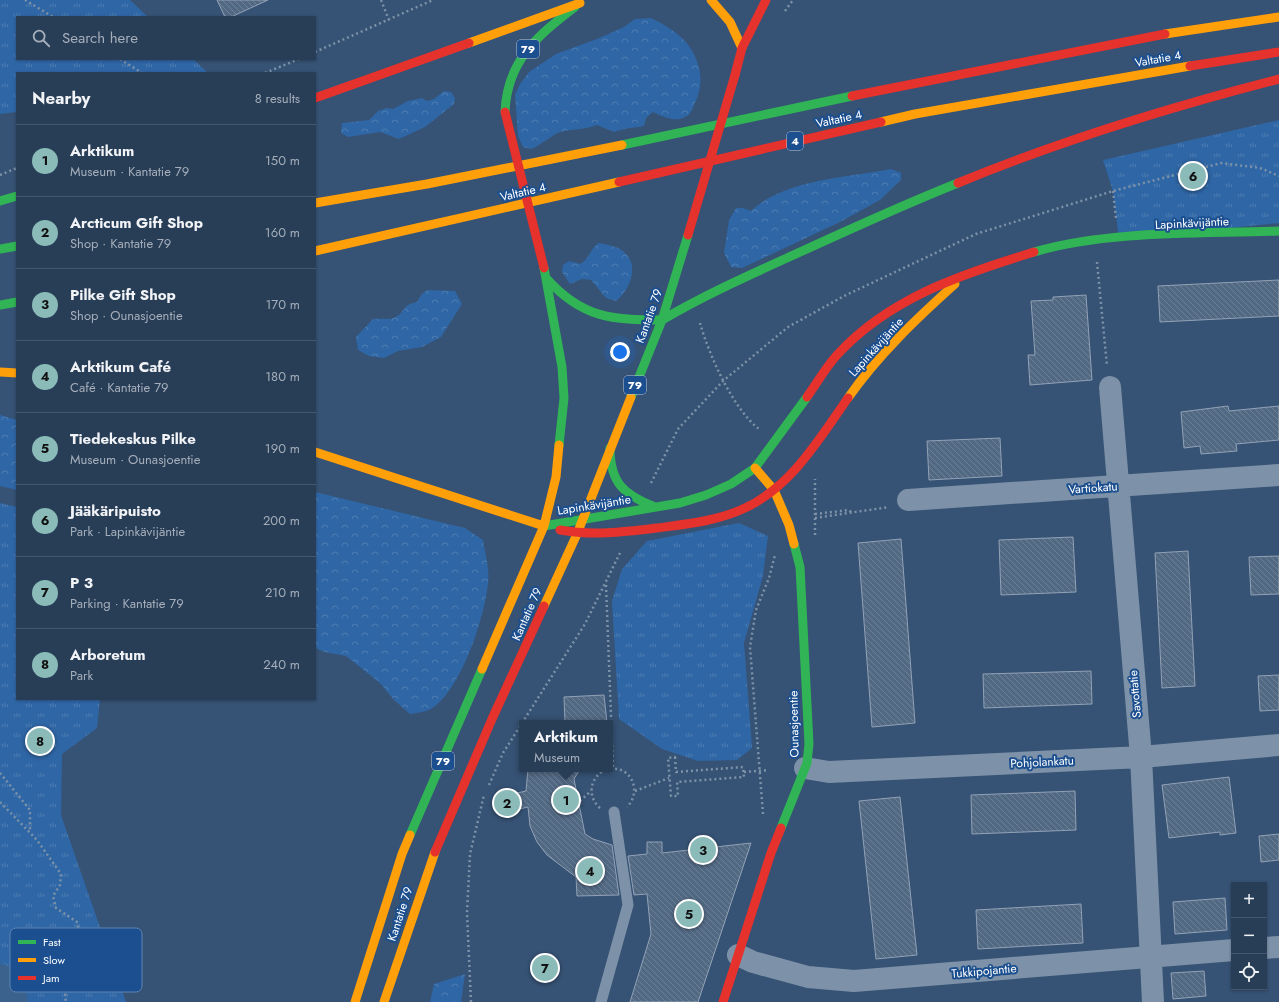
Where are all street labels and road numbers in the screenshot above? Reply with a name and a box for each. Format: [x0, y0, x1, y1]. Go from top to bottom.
road number: 79 [517, 40, 539, 58]
street label: Valtatie 4 [1133, 46, 1183, 72]
street label: Valtatie 4 [814, 105, 864, 133]
road number: 4 [787, 132, 803, 150]
street label: Valtatie 4 [498, 178, 548, 206]
street label: Lapinkävijäntie [1154, 212, 1230, 234]
street label: Kantatie 79 [631, 286, 667, 346]
street label: Lapinkävijäntie [844, 313, 908, 381]
road number: 79 [624, 376, 646, 394]
street label: Vartiokatu [1068, 477, 1118, 499]
street label: Lapinkävijäntie [556, 490, 632, 520]
street label: Kantatie 79 [507, 584, 547, 643]
street label: Savottatie [1124, 669, 1146, 719]
street label: Ounasjoentie [784, 690, 804, 758]
street label: Pohjolankatu [1010, 751, 1074, 773]
road number: 79 [432, 752, 454, 770]
street label: Kantatie 79 [383, 884, 417, 944]
street label: Tukkipojantie [951, 959, 1017, 983]

